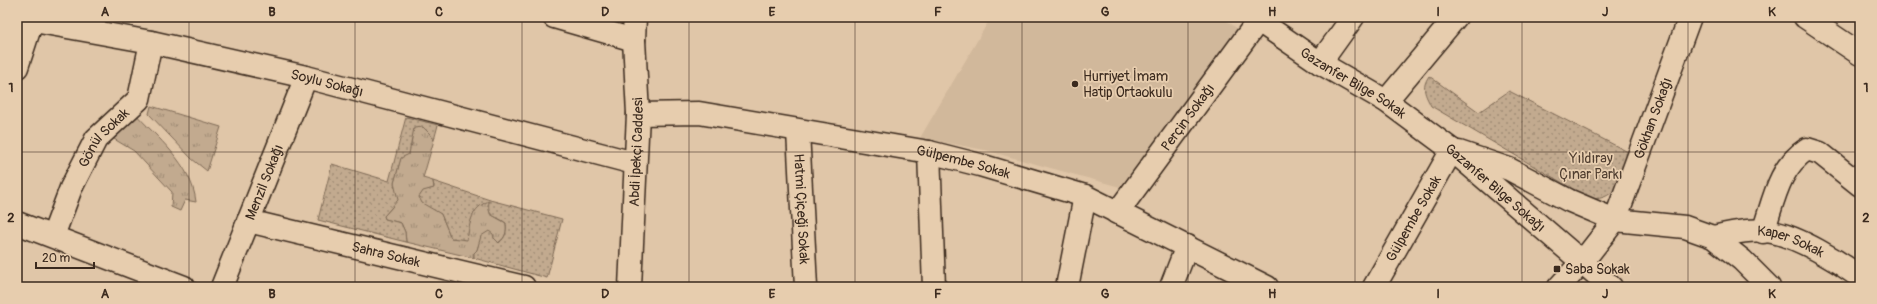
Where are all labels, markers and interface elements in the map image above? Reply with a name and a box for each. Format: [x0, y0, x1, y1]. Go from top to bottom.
text: A [101, 4, 110, 20]
text: B [268, 4, 276, 20]
text: C [435, 4, 443, 20]
text: D [601, 4, 609, 20]
text: E [769, 4, 776, 20]
text: F [934, 4, 942, 20]
text: G [1101, 4, 1110, 20]
text: H [1268, 4, 1276, 20]
text: I [1436, 4, 1440, 20]
text: J [1602, 4, 1608, 20]
text: K [1768, 4, 1776, 20]
street label: Gazanfer Bilge Sokak [1297, 44, 1410, 122]
street label: Soylu Sokağı [289, 66, 365, 101]
place label: Hurriyet İmam Hatip Ortaokulu [1083, 68, 1173, 101]
street label: Gökhan Sokağı [1630, 75, 1676, 161]
marker: Hurriyet İmam Hatip Ortaokulu [1070, 79, 1080, 89]
text: 1 [8, 80, 14, 96]
street label: Perçin Sokağı [1157, 80, 1218, 154]
text: 1 [1863, 80, 1869, 96]
street label: Abdi İpekçi Caddesi [626, 97, 647, 207]
street label: Gönül Sokak [75, 104, 133, 170]
street label: Gazanfer Bilge Sokağı [1442, 140, 1549, 236]
street label: Menzil Sokağı [242, 142, 287, 223]
street label: Gülpembe Sokak [915, 142, 1012, 183]
park label: Yıldıray Çınar Parkı [1559, 150, 1623, 183]
street label: Hatmi Çiçeği Sokak [790, 153, 813, 265]
street label: Gülpembe Sokak [1382, 172, 1445, 265]
text: 2 [7, 210, 15, 226]
text: 2 [1862, 210, 1870, 226]
street label: Kaper Sokak [1757, 222, 1827, 261]
street label: Sahra Sokak [350, 238, 422, 271]
scale bar [36, 244, 94, 270]
text: 20 m [42, 251, 71, 266]
place label: Saba Sokak [1565, 261, 1630, 278]
marker: Saba Sokak [1552, 264, 1562, 274]
text: A [101, 286, 110, 302]
text: B [268, 286, 276, 302]
text: C [435, 286, 443, 302]
text: D [601, 286, 609, 302]
text: E [769, 286, 776, 302]
text: F [934, 286, 942, 302]
text: G [1101, 286, 1110, 302]
text: H [1268, 286, 1276, 302]
text: I [1436, 286, 1440, 302]
text: J [1602, 286, 1608, 302]
text: K [1768, 286, 1776, 302]

